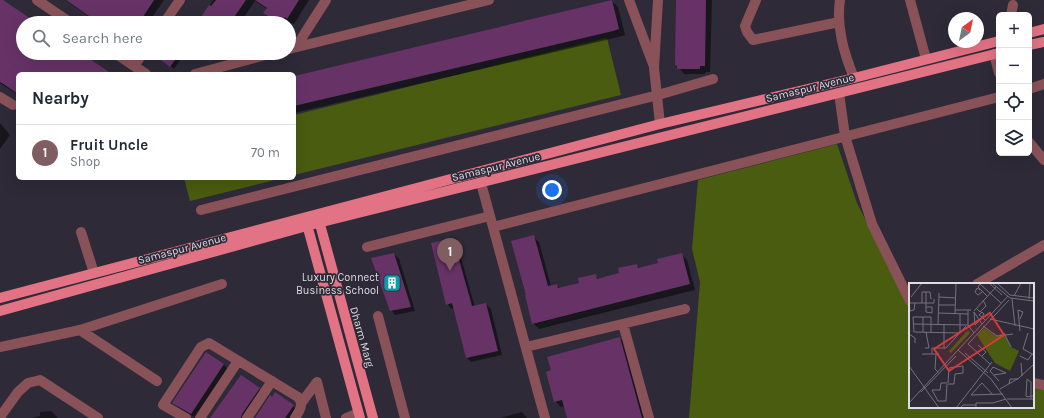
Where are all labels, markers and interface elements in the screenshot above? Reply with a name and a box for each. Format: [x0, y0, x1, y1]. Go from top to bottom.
north arrow [948, 12, 984, 48]
map controls [996, 12, 1032, 156]
button: + [996, 12, 1032, 48]
search box [16, 16, 296, 60]
icon: search [30, 27, 52, 49]
text: Search here [62, 29, 143, 47]
button: − [996, 48, 1032, 84]
street label: Samaspur Avenue [764, 71, 856, 105]
button: locate [996, 84, 1032, 120]
text: Nearby [32, 88, 89, 108]
button: layers [996, 120, 1032, 156]
text: Fruit Uncle [70, 136, 148, 154]
text: 1 [43, 145, 47, 160]
text: 70 m [251, 145, 280, 160]
street label: Samaspur Avenue [450, 150, 542, 184]
text: Shop [70, 154, 100, 169]
your location [542, 180, 562, 200]
street label: Samaspur Avenue [137, 231, 228, 267]
pin: 1 [437, 238, 463, 271]
place label: Luxury Connect Business School [296, 271, 379, 297]
building icon: Luxury Connect Business School [382, 273, 402, 293]
inset map [909, 283, 1034, 408]
street label: Dharm Marg [347, 305, 377, 369]

